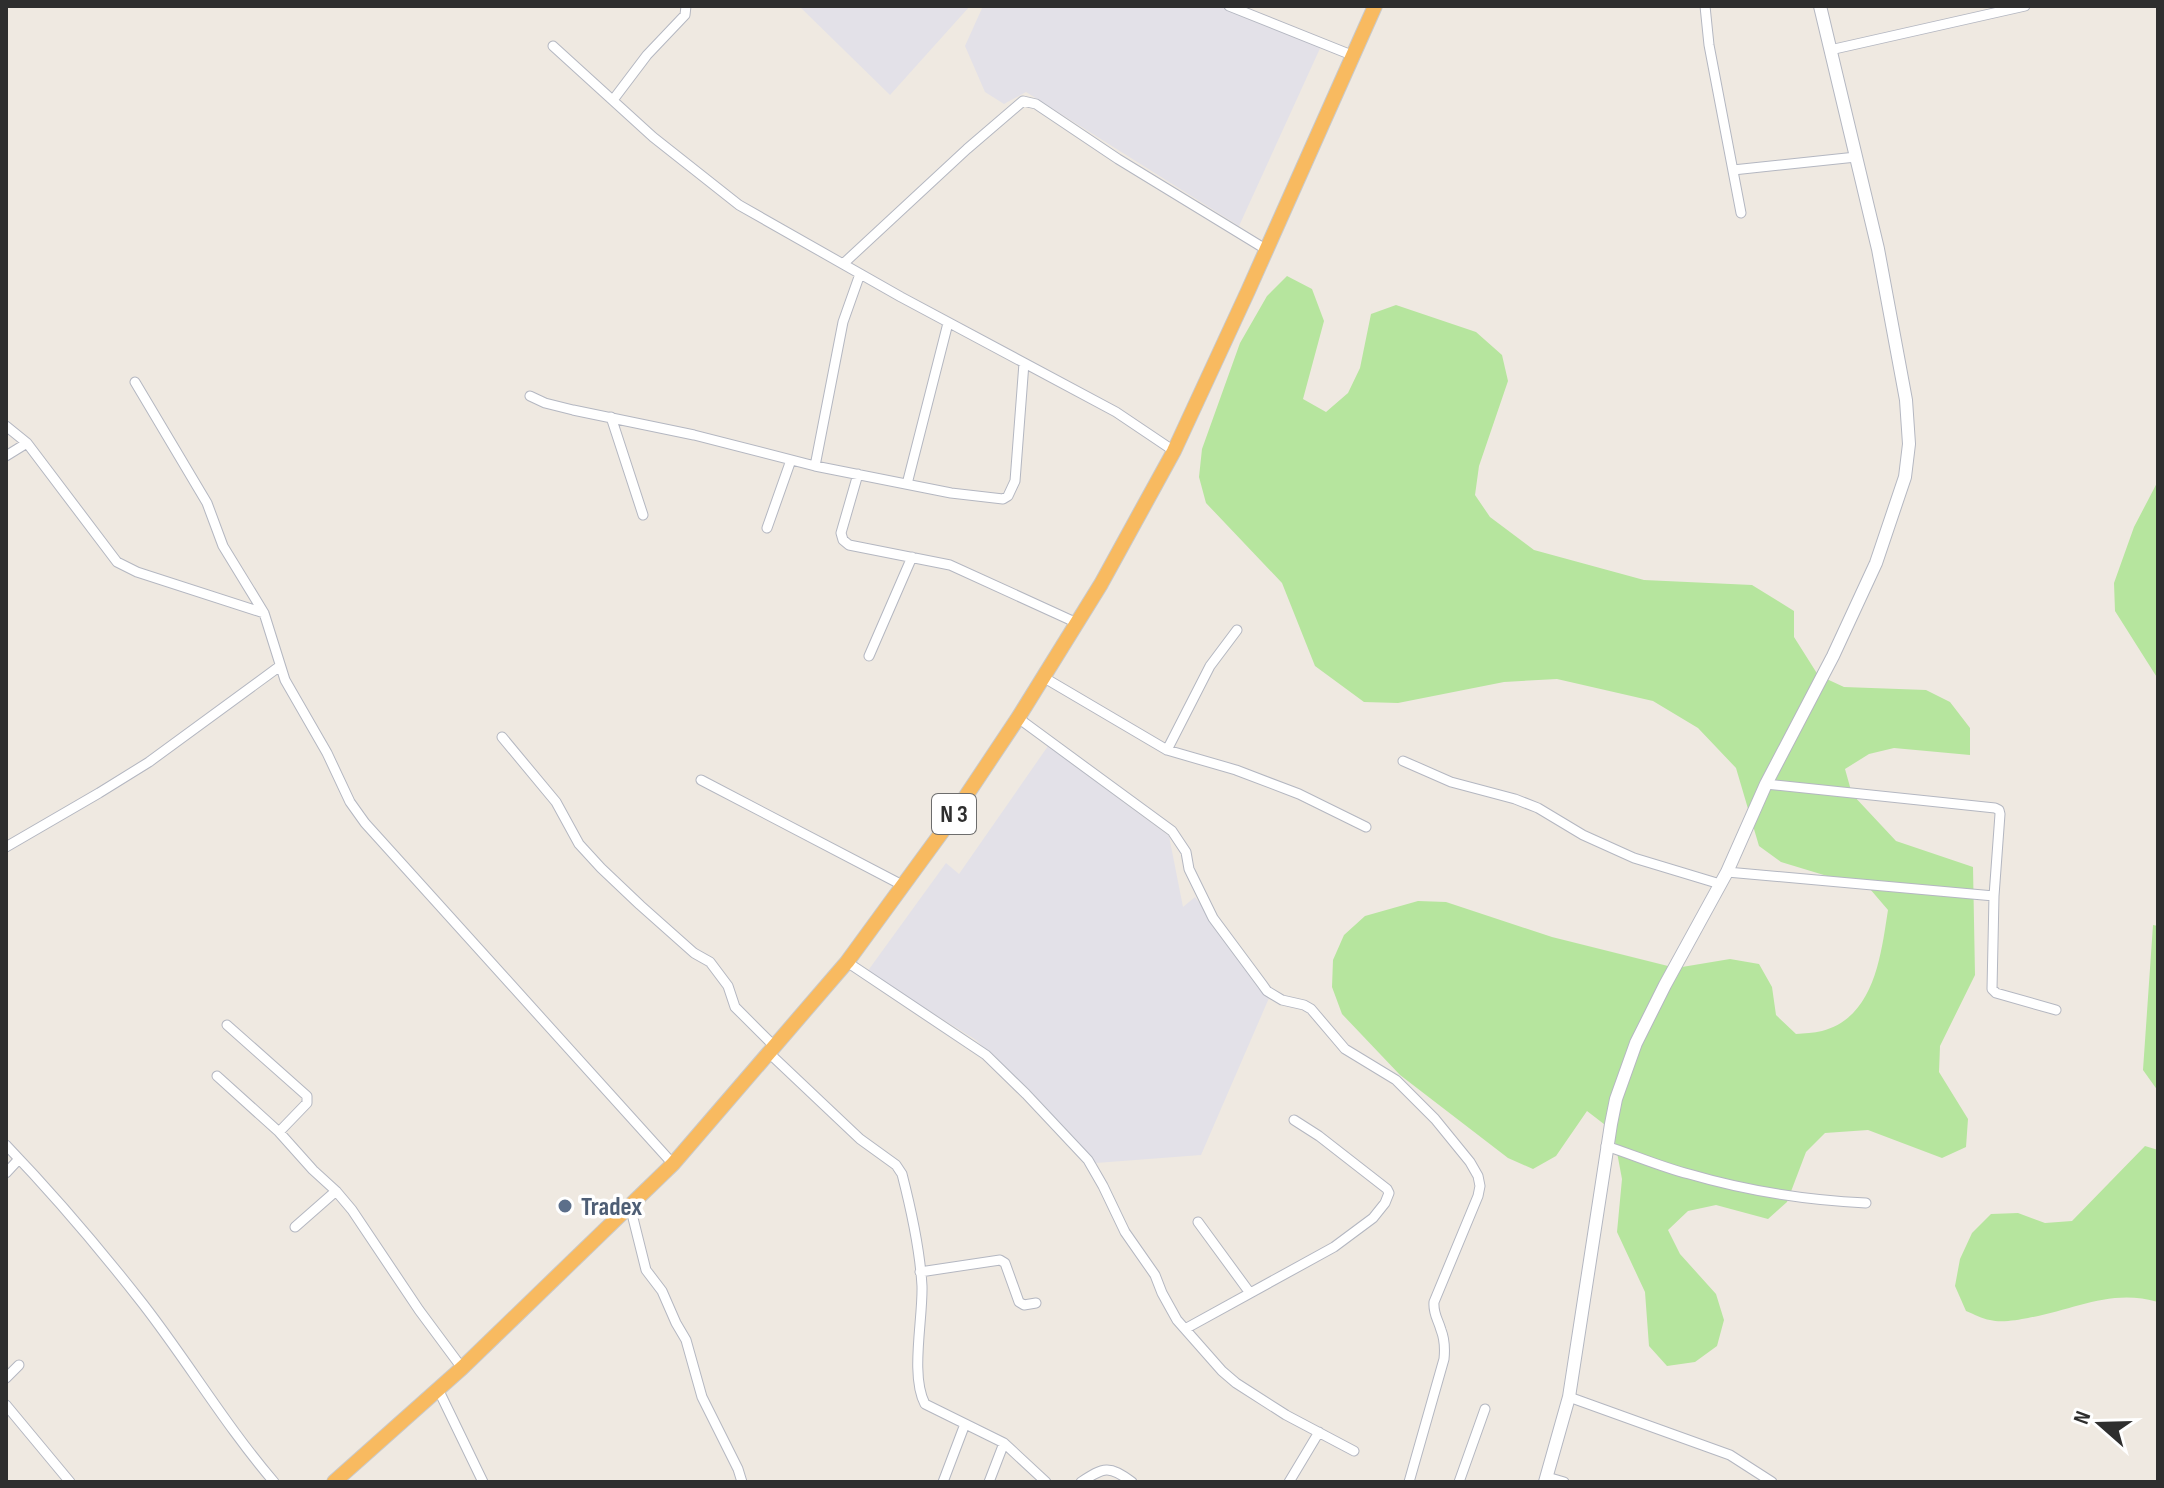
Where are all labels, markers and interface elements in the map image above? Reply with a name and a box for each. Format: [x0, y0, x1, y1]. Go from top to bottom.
road number: N 3 [932, 794, 976, 834]
place label: Tradex [581, 1192, 642, 1223]
marker: Tradex [556, 1197, 574, 1215]
north arrow [2060, 1384, 2140, 1464]
text: N [2068, 1408, 2097, 1428]

